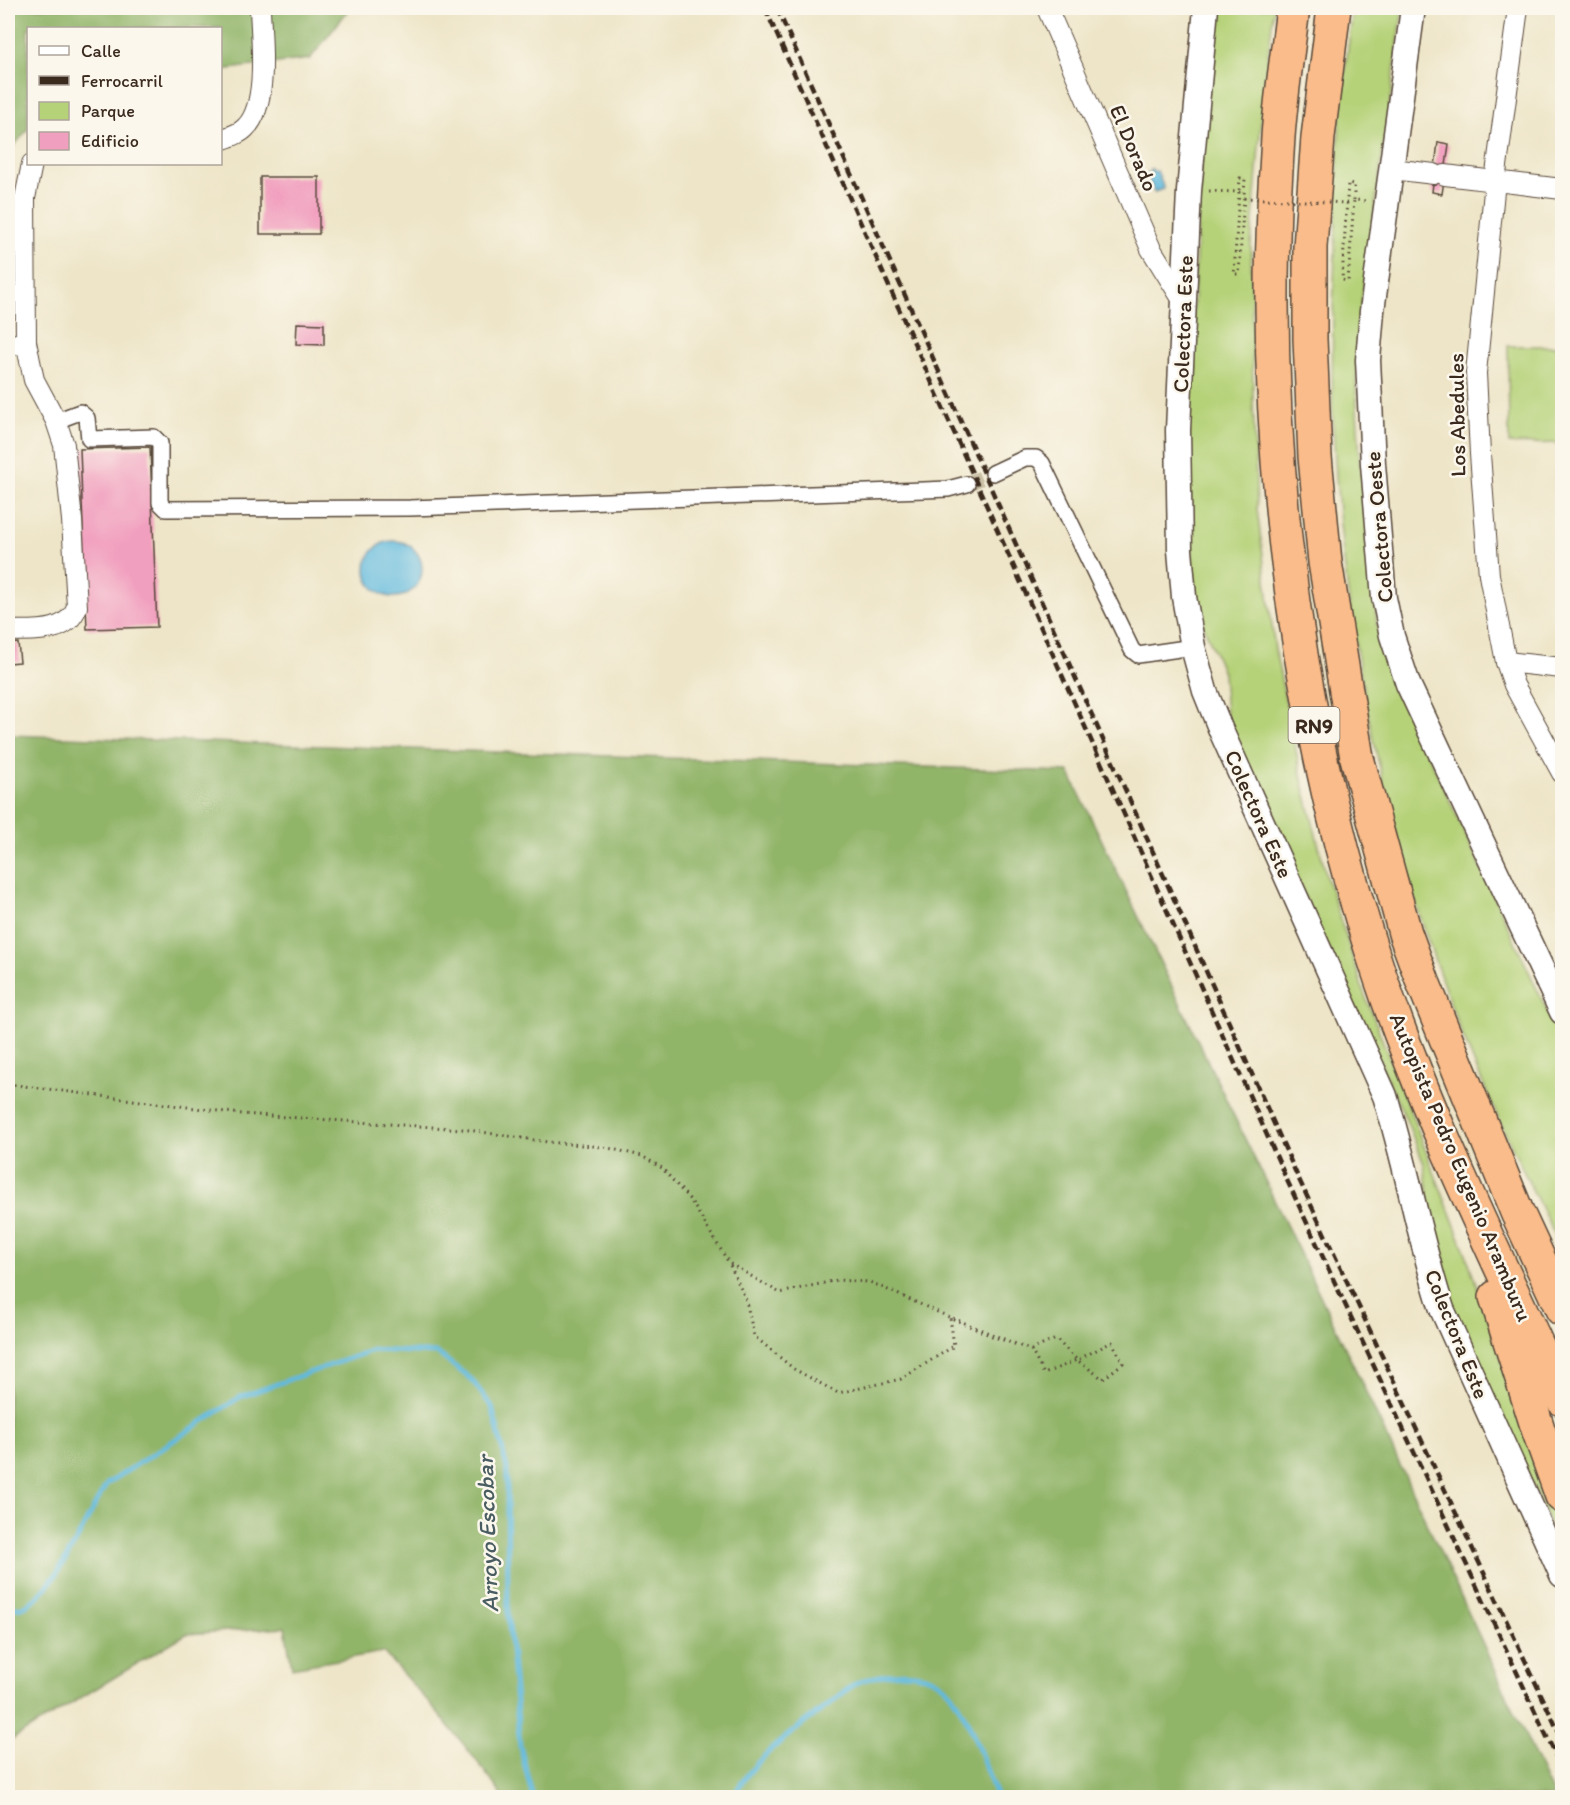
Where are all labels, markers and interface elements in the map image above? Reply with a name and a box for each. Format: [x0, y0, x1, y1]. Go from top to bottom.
legend [27, 27, 222, 165]
text: Calle [81, 40, 121, 62]
text: Ferrocarril [81, 70, 163, 92]
text: Parque [81, 100, 135, 122]
street label: El Dorado [1104, 101, 1164, 195]
text: Edificio [81, 130, 139, 152]
street label: Colectora Este [1167, 255, 1199, 393]
street label: Los Abedules [1442, 353, 1472, 477]
street label: Colectora Oeste [1359, 450, 1399, 604]
road number: RN9 [1288, 707, 1340, 743]
street label: Colectora Este [1219, 746, 1299, 882]
street label: Autopista Pedro Eugenio Aramburu [1384, 1009, 1538, 1325]
street label: Colectora Este [1419, 1265, 1495, 1403]
water label: Arroyo Escobar [470, 1453, 504, 1613]

